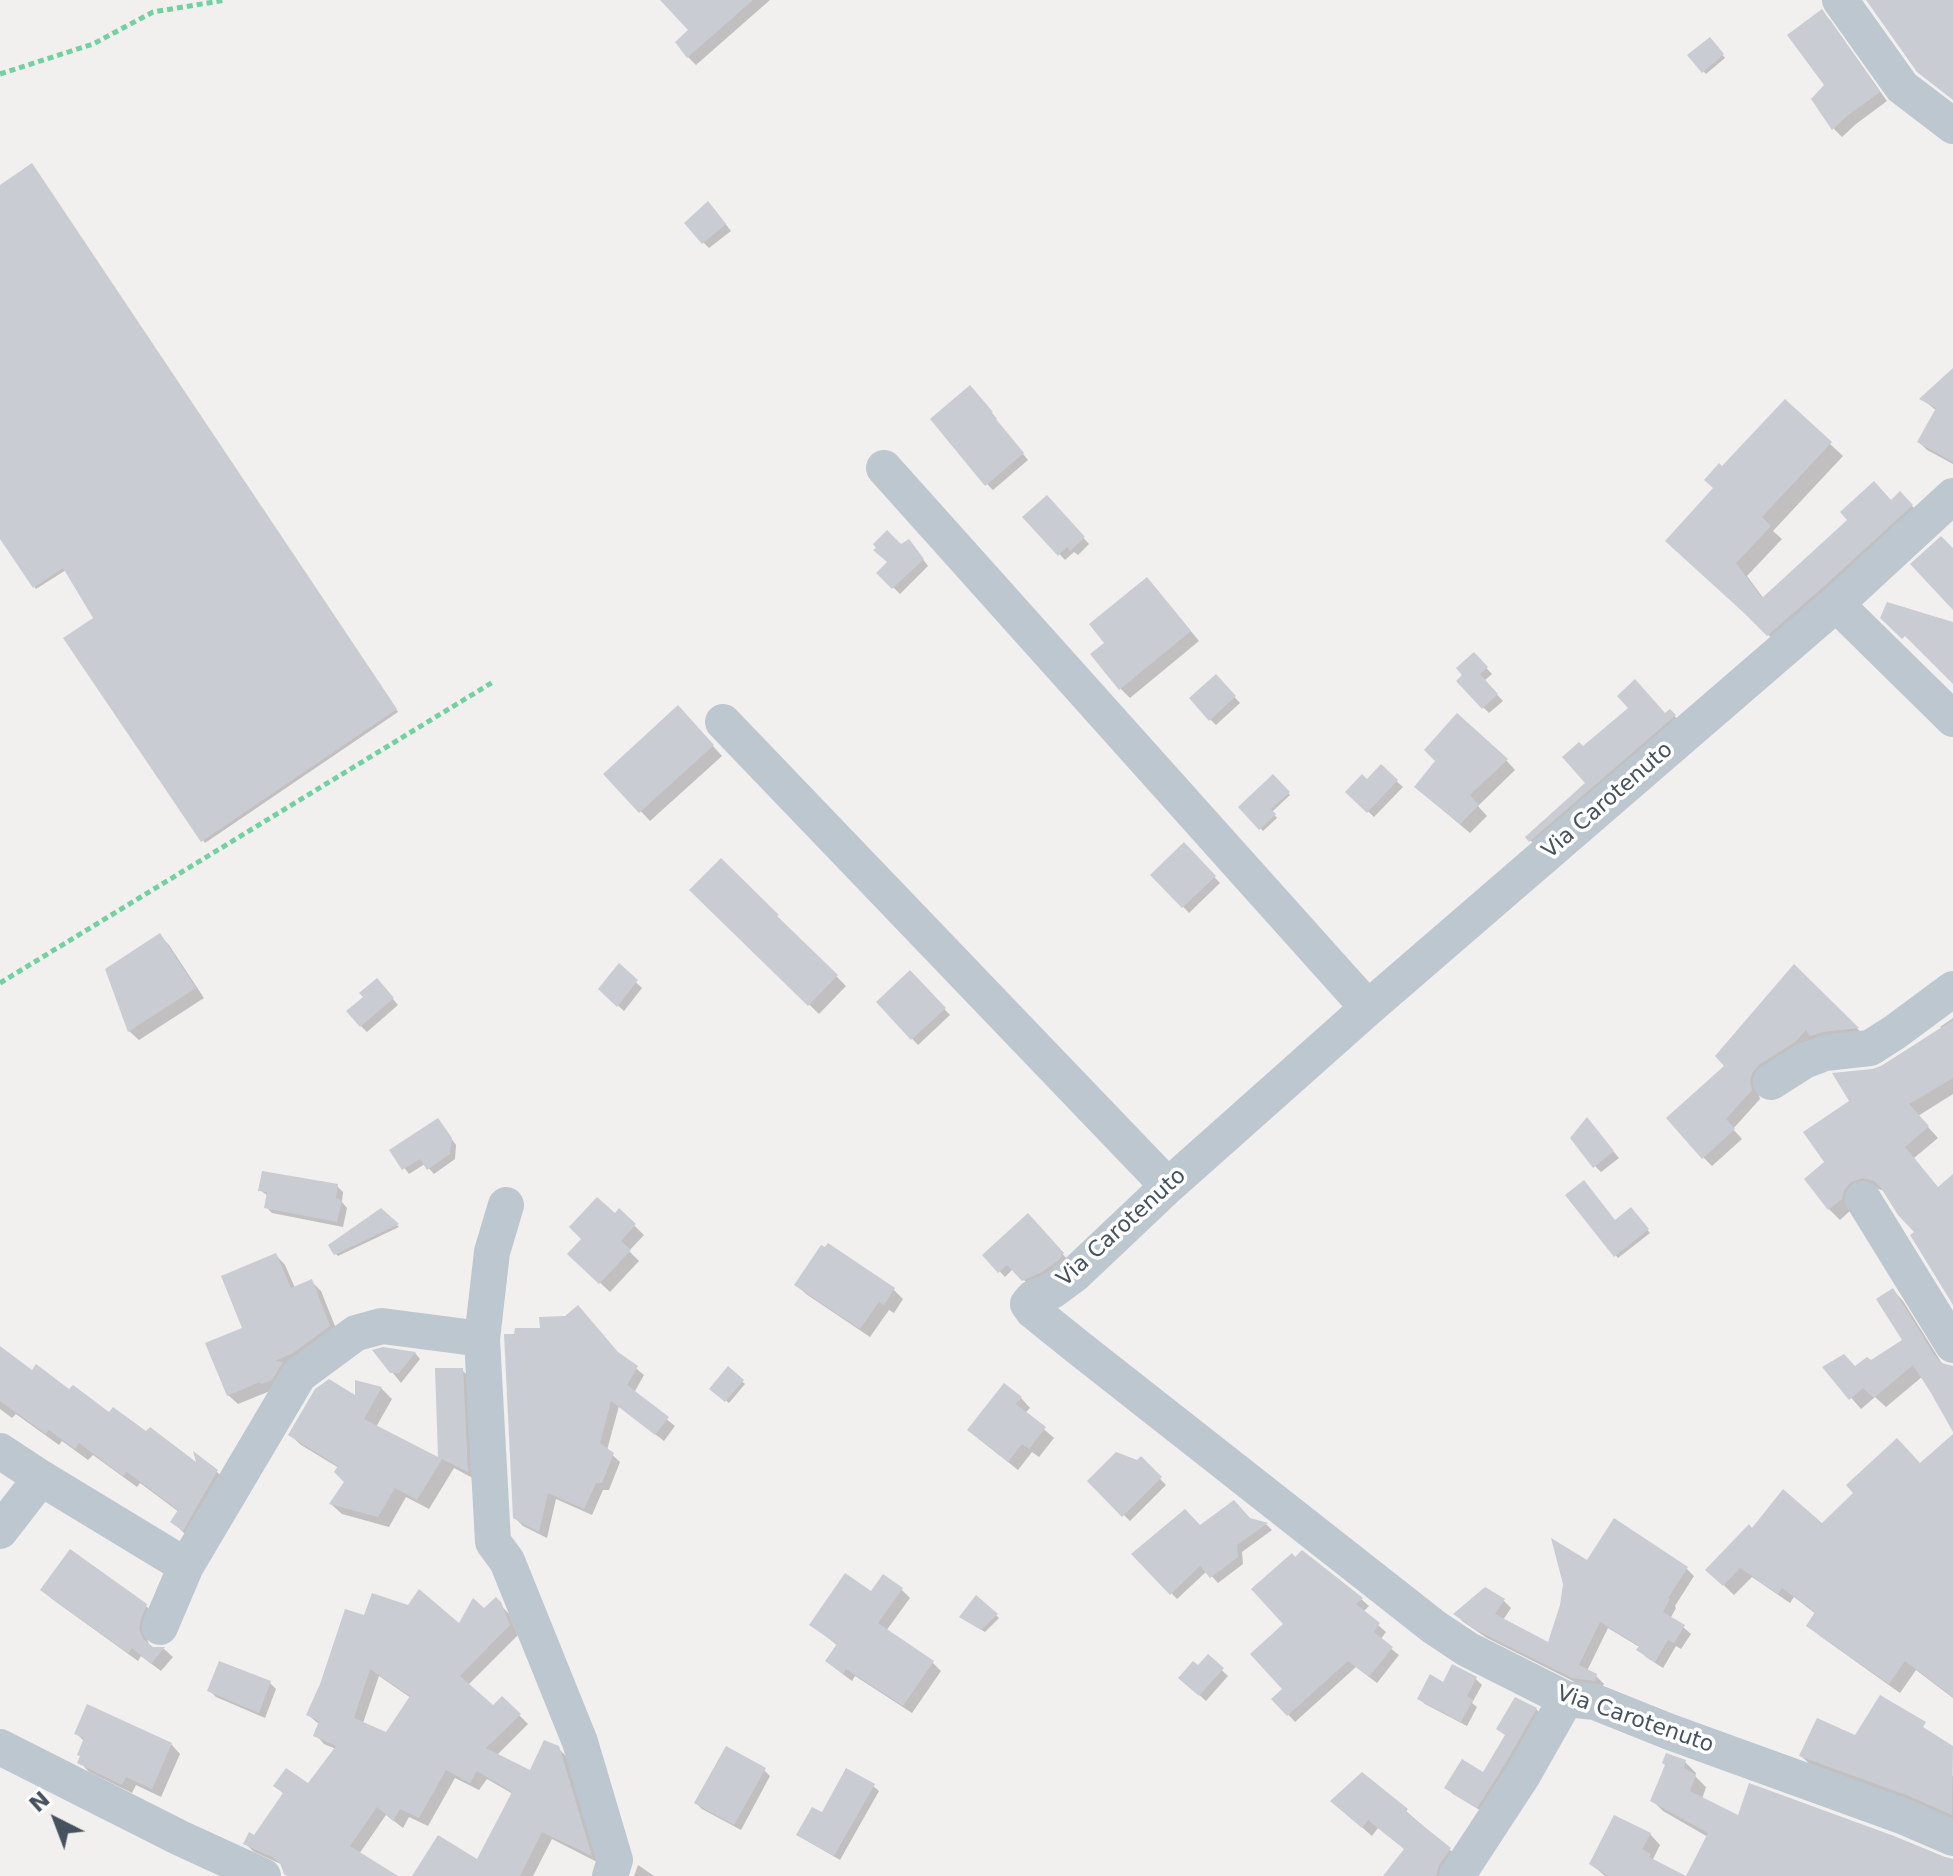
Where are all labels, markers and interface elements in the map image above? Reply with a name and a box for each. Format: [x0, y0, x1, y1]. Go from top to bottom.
street label: Via Carotenuto [1537, 737, 1679, 865]
street label: Via Carotenuto [1052, 1163, 1192, 1293]
street label: Via Carotenuto [1553, 1681, 1717, 1759]
north arrow [16, 1780, 96, 1860]
text: N [24, 1786, 55, 1817]

